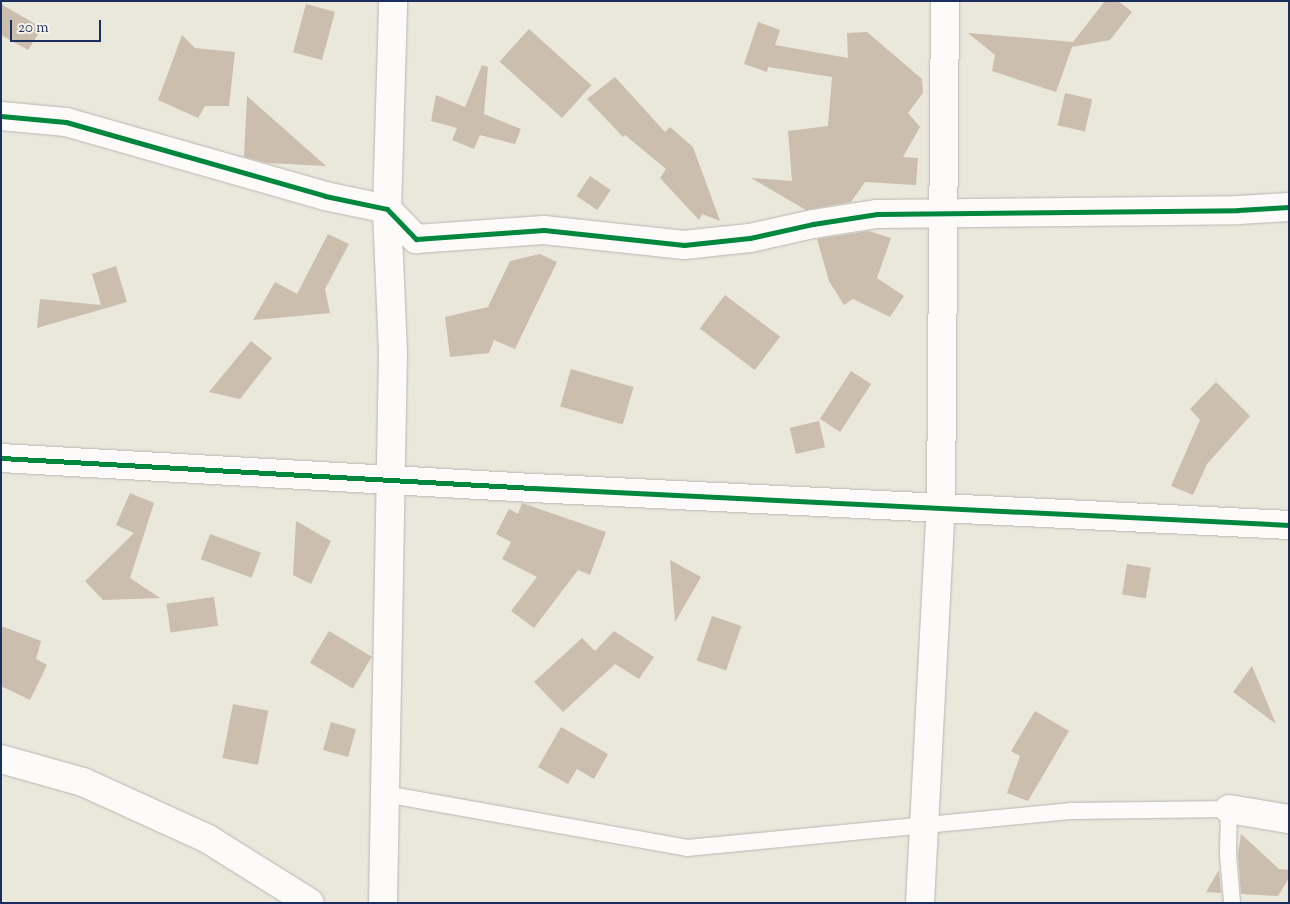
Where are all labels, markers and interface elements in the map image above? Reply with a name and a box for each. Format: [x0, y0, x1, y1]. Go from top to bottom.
scale bar [12, 10, 104, 42]
text: 20 m [18, 18, 49, 39]

